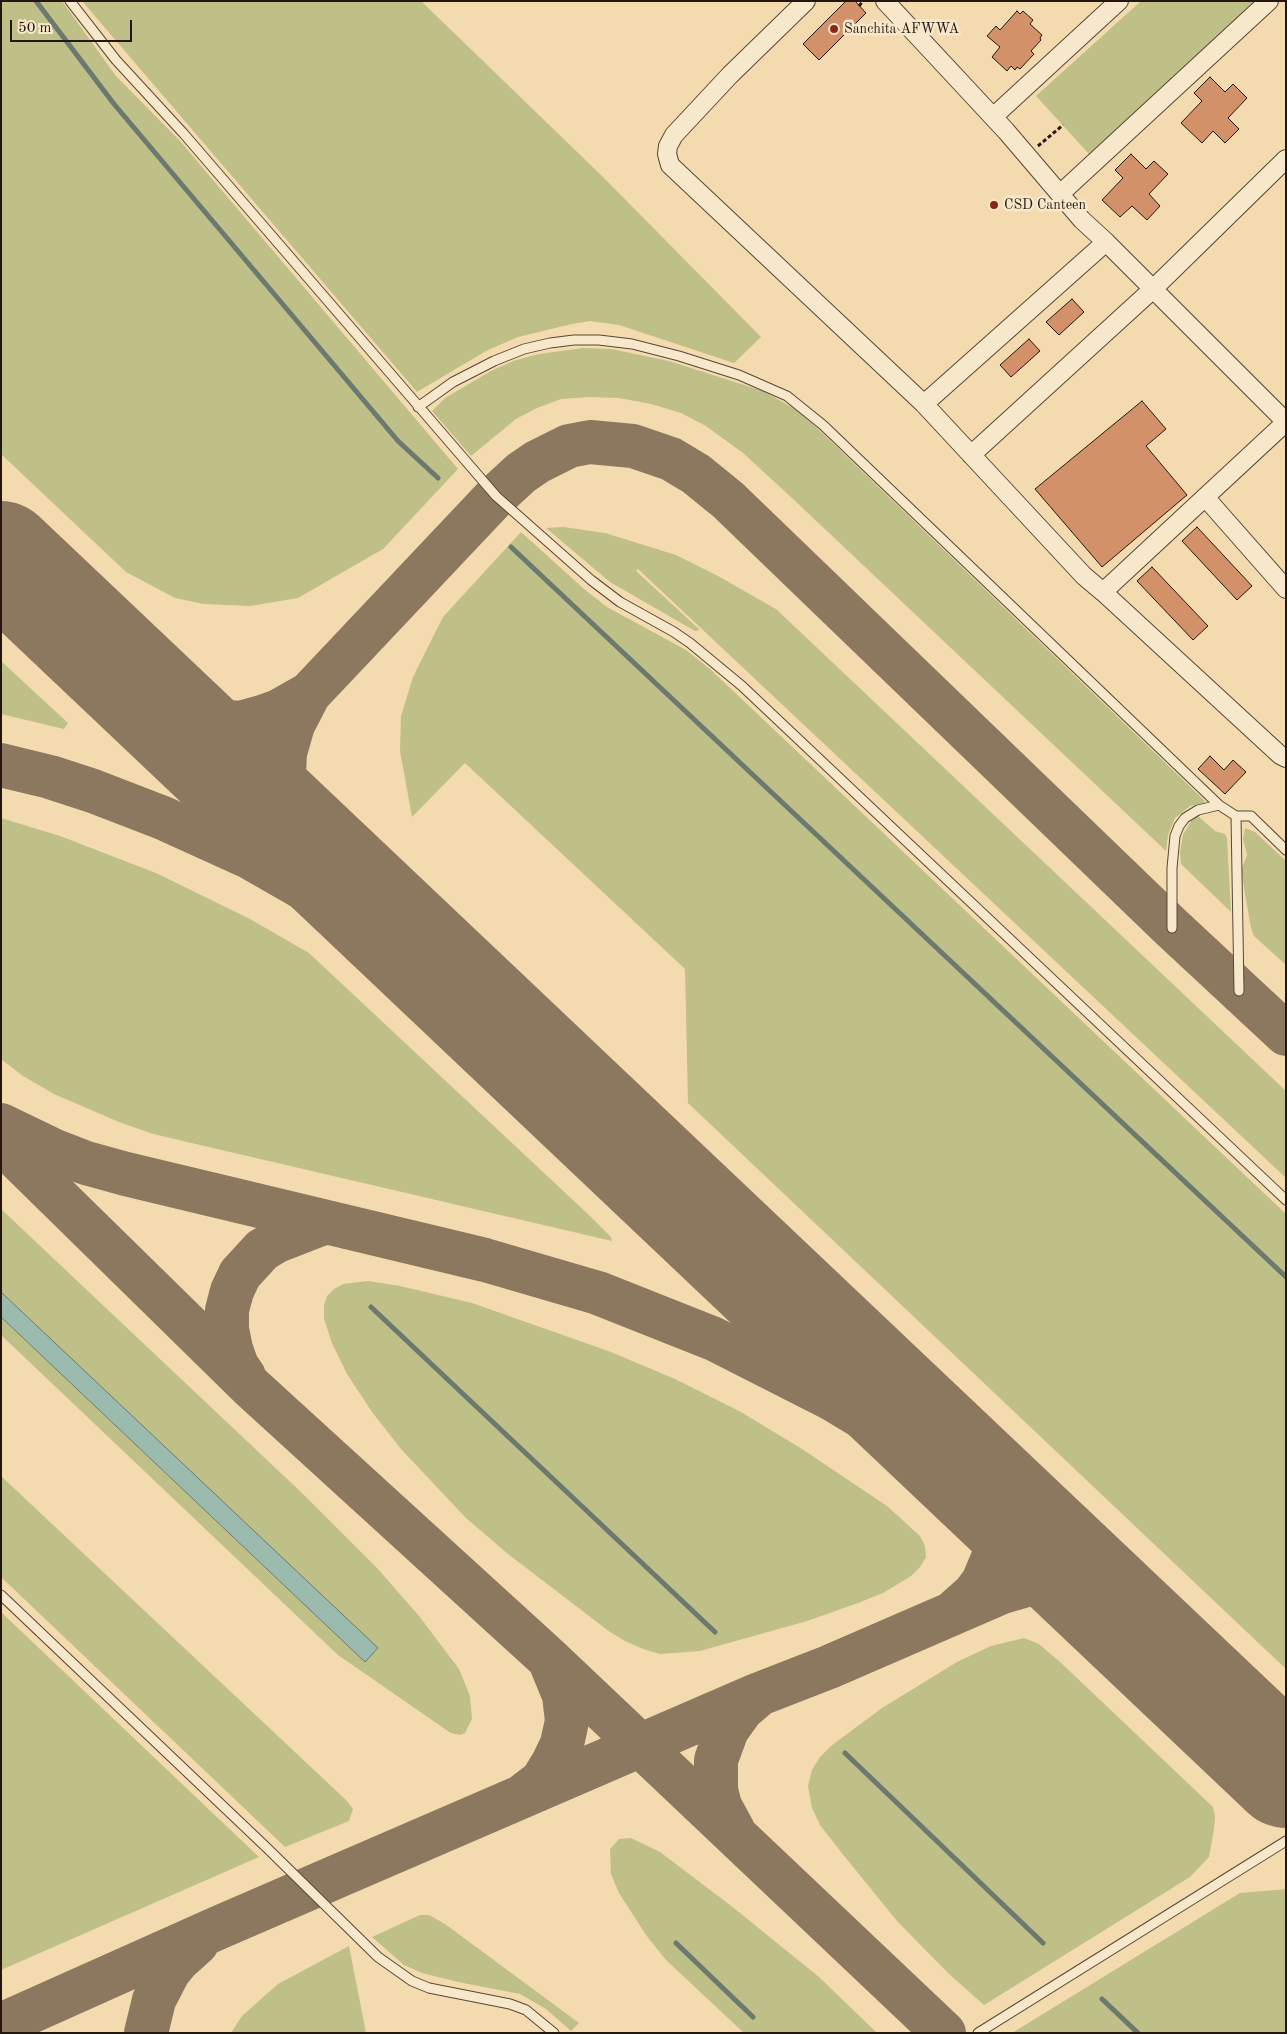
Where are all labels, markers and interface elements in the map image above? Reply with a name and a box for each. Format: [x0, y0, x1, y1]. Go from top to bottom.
scale bar [12, 10, 135, 42]
text: 50 m [18, 21, 52, 36]
place label: Sanchita AFWWA [844, 21, 959, 37]
marker: Sanchita AFWWA [828, 23, 840, 35]
place label: CSD Canteen [1004, 197, 1086, 213]
marker: CSD Canteen [988, 199, 1000, 211]

